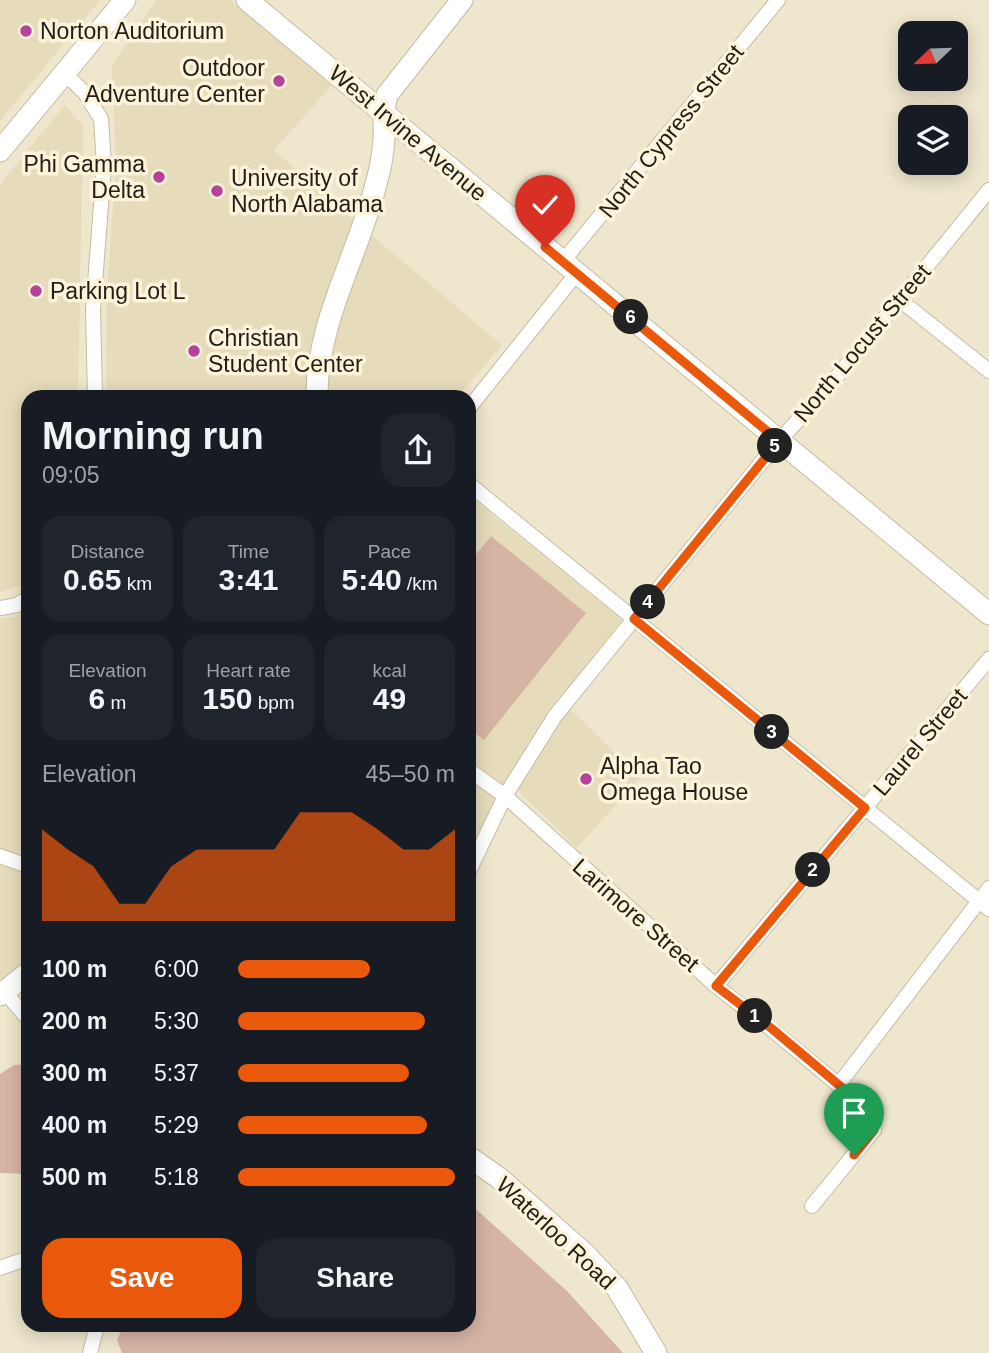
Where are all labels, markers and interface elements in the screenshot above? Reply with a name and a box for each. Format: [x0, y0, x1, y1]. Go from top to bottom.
place label: Norton Auditorium [40, 18, 224, 44]
north arrow [898, 21, 968, 91]
map controls [898, 21, 968, 175]
marker: Norton Auditorium [18, 23, 34, 39]
street label: North Cypress Street [593, 39, 749, 223]
place label: Outdoor Adventure Center [85, 55, 265, 107]
street label: West Irvine Avenue [324, 60, 492, 206]
marker: Outdoor Adventure Center [271, 73, 287, 89]
button: layers [898, 105, 968, 175]
place label: Phi Gamma Delta [24, 151, 145, 203]
place label: University of North Alabama [231, 165, 383, 217]
marker: Phi Gamma Delta [151, 169, 167, 185]
pin [515, 175, 575, 247]
marker: University of North Alabama [209, 183, 225, 199]
icon: check [526, 186, 564, 224]
street label: North Locust Street [788, 258, 936, 427]
place label: Parking Lot L [50, 278, 186, 304]
marker: Parking Lot L [28, 283, 44, 299]
pin: 6 [614, 300, 648, 334]
text: 6 [625, 306, 636, 327]
place label: Christian Student Center [208, 325, 363, 377]
marker: Christian Student Center [186, 343, 202, 359]
button: share [381, 413, 455, 487]
text: Morning run [42, 415, 264, 457]
pin: 5 [758, 428, 792, 464]
text: 5 [769, 435, 780, 456]
text: 09:05 [42, 462, 100, 488]
text: Distance [71, 541, 144, 562]
text: Time [228, 541, 269, 562]
text: Pace [368, 541, 411, 562]
text: 0.65 [63, 563, 121, 596]
text: 3:41 [218, 563, 279, 596]
text: 5:40 [342, 563, 402, 596]
text: km [121, 573, 152, 594]
text: /km [402, 573, 437, 594]
pin: 4 [630, 584, 666, 620]
text: 4 [642, 591, 653, 612]
text: Elevation [68, 660, 147, 681]
text: Heart rate [206, 660, 291, 681]
text: kcal [373, 660, 406, 681]
text: 6 [89, 682, 105, 715]
text: 150 [202, 682, 252, 715]
text: 49 [373, 682, 406, 715]
street label: Laurel Street [868, 683, 973, 801]
text: m [105, 692, 126, 713]
text: bpm [252, 692, 295, 713]
pin: 3 [754, 714, 790, 750]
text: 3 [766, 721, 777, 742]
place label: Alpha Tao Omega House [600, 753, 748, 805]
text: Elevation [42, 761, 137, 787]
text: 45–50 m [365, 761, 455, 787]
marker: Alpha Tao Omega House [578, 771, 594, 787]
pin: 2 [796, 852, 830, 888]
street label: Larimore Street [568, 853, 705, 977]
text: 2 [807, 859, 818, 880]
text: 100 m [42, 956, 107, 982]
text: 6:00 [154, 956, 199, 982]
pin: 1 [738, 998, 772, 1034]
text: 1 [749, 1005, 760, 1026]
text: 200 m [42, 1008, 107, 1034]
text: 5:30 [154, 1008, 199, 1034]
text: 300 m [42, 1060, 107, 1086]
text: 5:37 [154, 1060, 199, 1086]
pin [824, 1083, 884, 1155]
icon: arrive [835, 1094, 873, 1132]
text: 400 m [42, 1112, 107, 1138]
text: 5:29 [154, 1112, 199, 1138]
text: 500 m [42, 1164, 107, 1190]
text: 5:18 [154, 1164, 199, 1190]
street label: Waterloo Road [491, 1171, 621, 1295]
button: Save [42, 1238, 242, 1318]
button: Share [256, 1238, 455, 1318]

